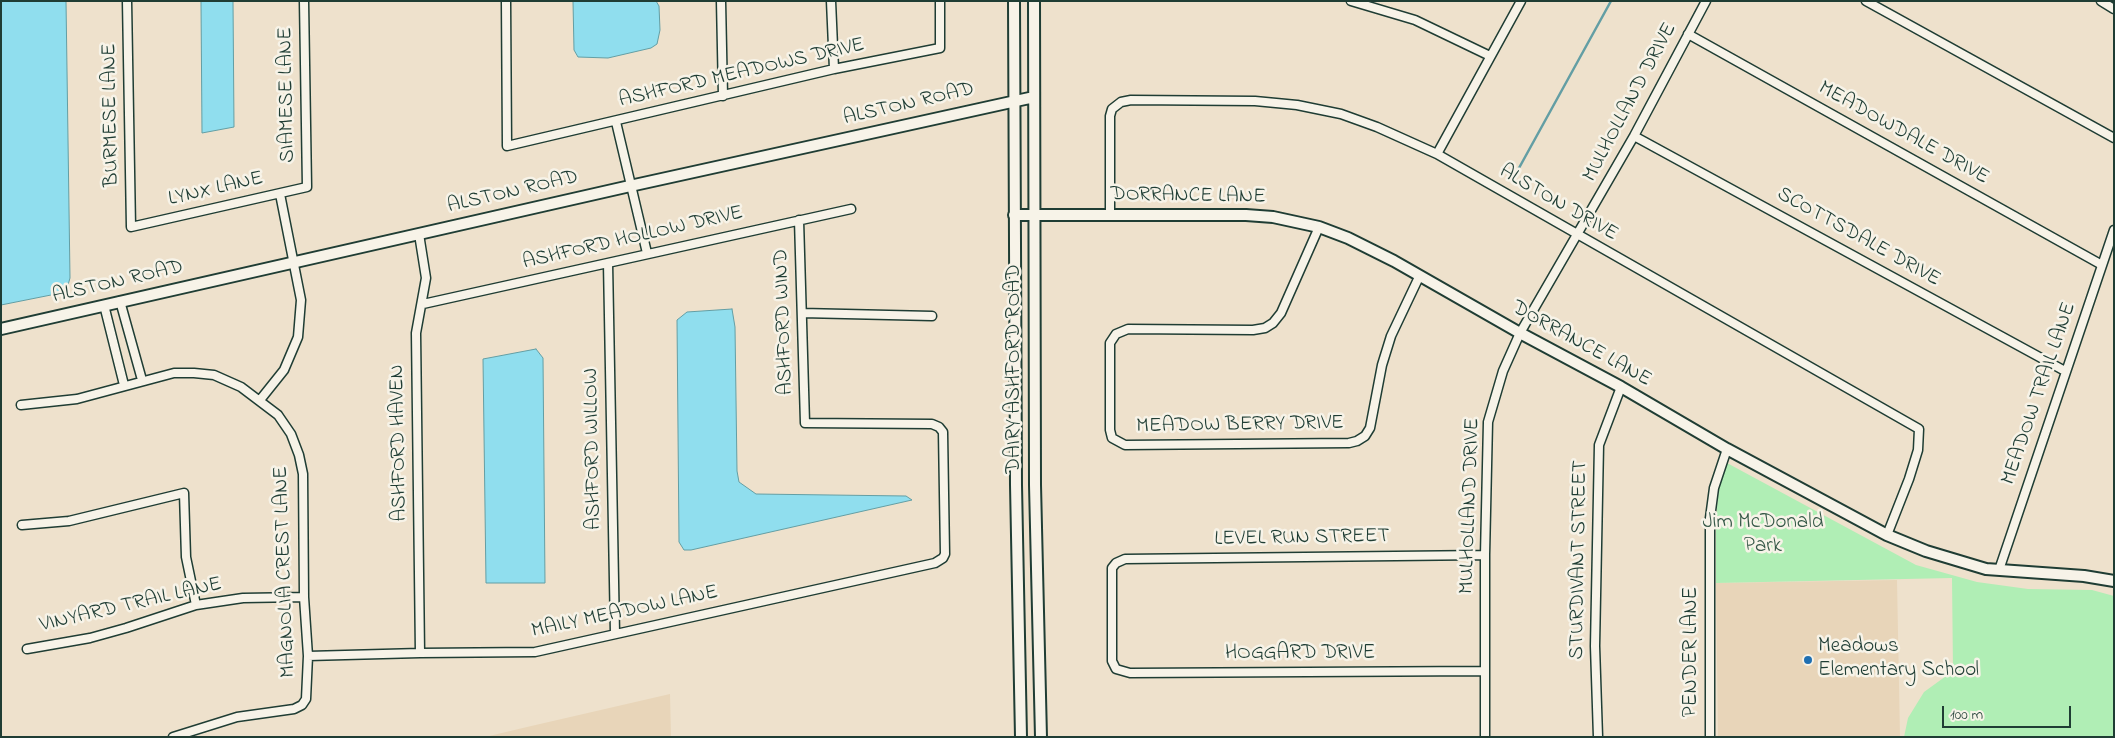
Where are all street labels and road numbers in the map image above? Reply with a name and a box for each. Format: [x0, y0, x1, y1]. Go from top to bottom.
street label: MULHOLLAND DRIVE [1578, 19, 1684, 187]
street label: SIAMESE LANE [274, 27, 302, 163]
street label: ASHFORD MEADOWS DRIVE [617, 33, 867, 115]
street label: BURMESE LANE [98, 43, 126, 187]
street label: MEADOWDALE DRIVE [1813, 77, 1993, 191]
street label: ALSTON ROAD [841, 78, 977, 132]
street label: ALSTON DRIVE [1494, 160, 1622, 248]
street label: ALSTON ROAD [445, 166, 581, 220]
street label: LYNX LANE [166, 167, 266, 213]
street label: DORRANCE LANE [1110, 183, 1266, 211]
street label: SCOTTSDALE DRIVE [1772, 183, 1944, 293]
street label: ASHFORD HOLLOW DRIVE [520, 201, 746, 277]
street label: ASHFORD WIND [770, 249, 800, 395]
street label: ALSTON ROAD [50, 256, 186, 310]
street label: DAIRY ASHFORD ROAD [1003, 264, 1029, 474]
street label: DORRANCE LANE [1507, 296, 1655, 394]
street label: MEADOW TRAIL LANE [1997, 299, 2083, 489]
street label: ASHFORD HAVEN [386, 364, 414, 522]
street label: ASHFORD WILLOW [580, 368, 608, 530]
street label: MEADOW BERRY DRIVE [1136, 412, 1344, 440]
street label: MULHOLLAND DRIVE [1455, 417, 1487, 595]
street label: STURDIVANT STREET [1566, 460, 1594, 660]
street label: MAGNOLIA CREST LANE [270, 466, 302, 678]
street label: LEVEL RUN STREET [1214, 525, 1390, 553]
street label: VINYARD TRAIL LANE [38, 573, 224, 639]
street label: MAILY MEADOW LANE [529, 581, 721, 645]
street label: PENDER LANE [1680, 587, 1706, 717]
street label: HOGGARD DRIVE [1225, 642, 1375, 668]

